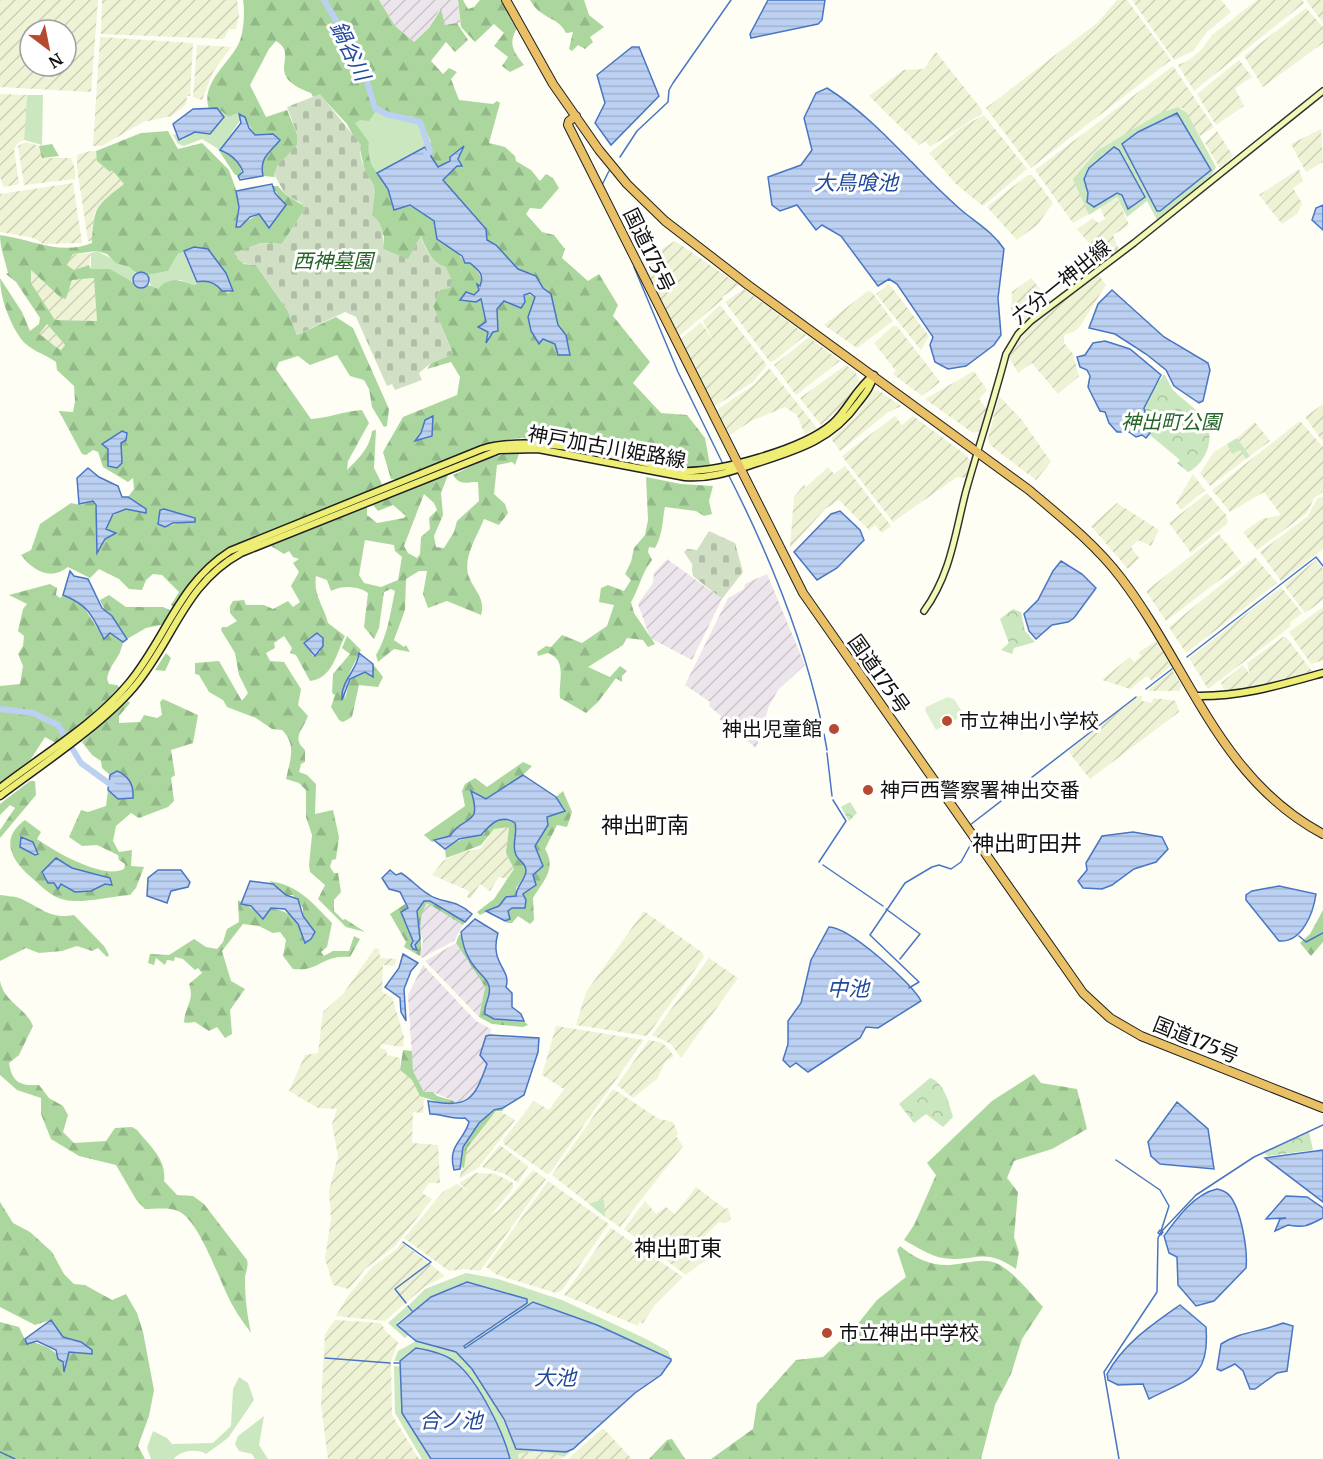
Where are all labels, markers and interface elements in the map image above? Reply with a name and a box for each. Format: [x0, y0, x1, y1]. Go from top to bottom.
water label: 鍋谷川 [325, 17, 377, 87]
north arrow [18, 18, 78, 78]
text: N [45, 49, 67, 73]
water label: 大鳥喰池 [814, 169, 900, 196]
street label: 国道175号 [618, 204, 680, 296]
street label: 六分一神出線 [1006, 234, 1115, 329]
park label: 西神墓園 [293, 248, 376, 273]
park label: 神出町公園 [1121, 409, 1224, 434]
street label: 神戸加古川姫路線 [526, 420, 688, 473]
street label: 国道175号 [843, 630, 916, 718]
place label: 市立神出小学校 [959, 708, 1099, 733]
marker: 市立神出小学校 [940, 714, 954, 728]
place label: 神出児童館 [722, 716, 822, 741]
marker: 神出児童館 [827, 722, 841, 736]
place label: 神戸西警察署神出交番 [880, 777, 1080, 802]
marker: 神戸西警察署神出交番 [861, 783, 875, 797]
district label: 神出町南 [601, 811, 689, 839]
district label: 神出町田井 [972, 829, 1082, 857]
water label: 中池 [827, 975, 871, 1002]
street label: 国道175号 [1150, 1011, 1243, 1068]
district label: 神出町東 [634, 1234, 722, 1262]
place label: 市立神出中学校 [839, 1320, 979, 1345]
marker: 市立神出中学校 [820, 1326, 834, 1340]
water label: 大池 [534, 1364, 578, 1391]
water label: 合ノ池 [420, 1407, 484, 1434]

